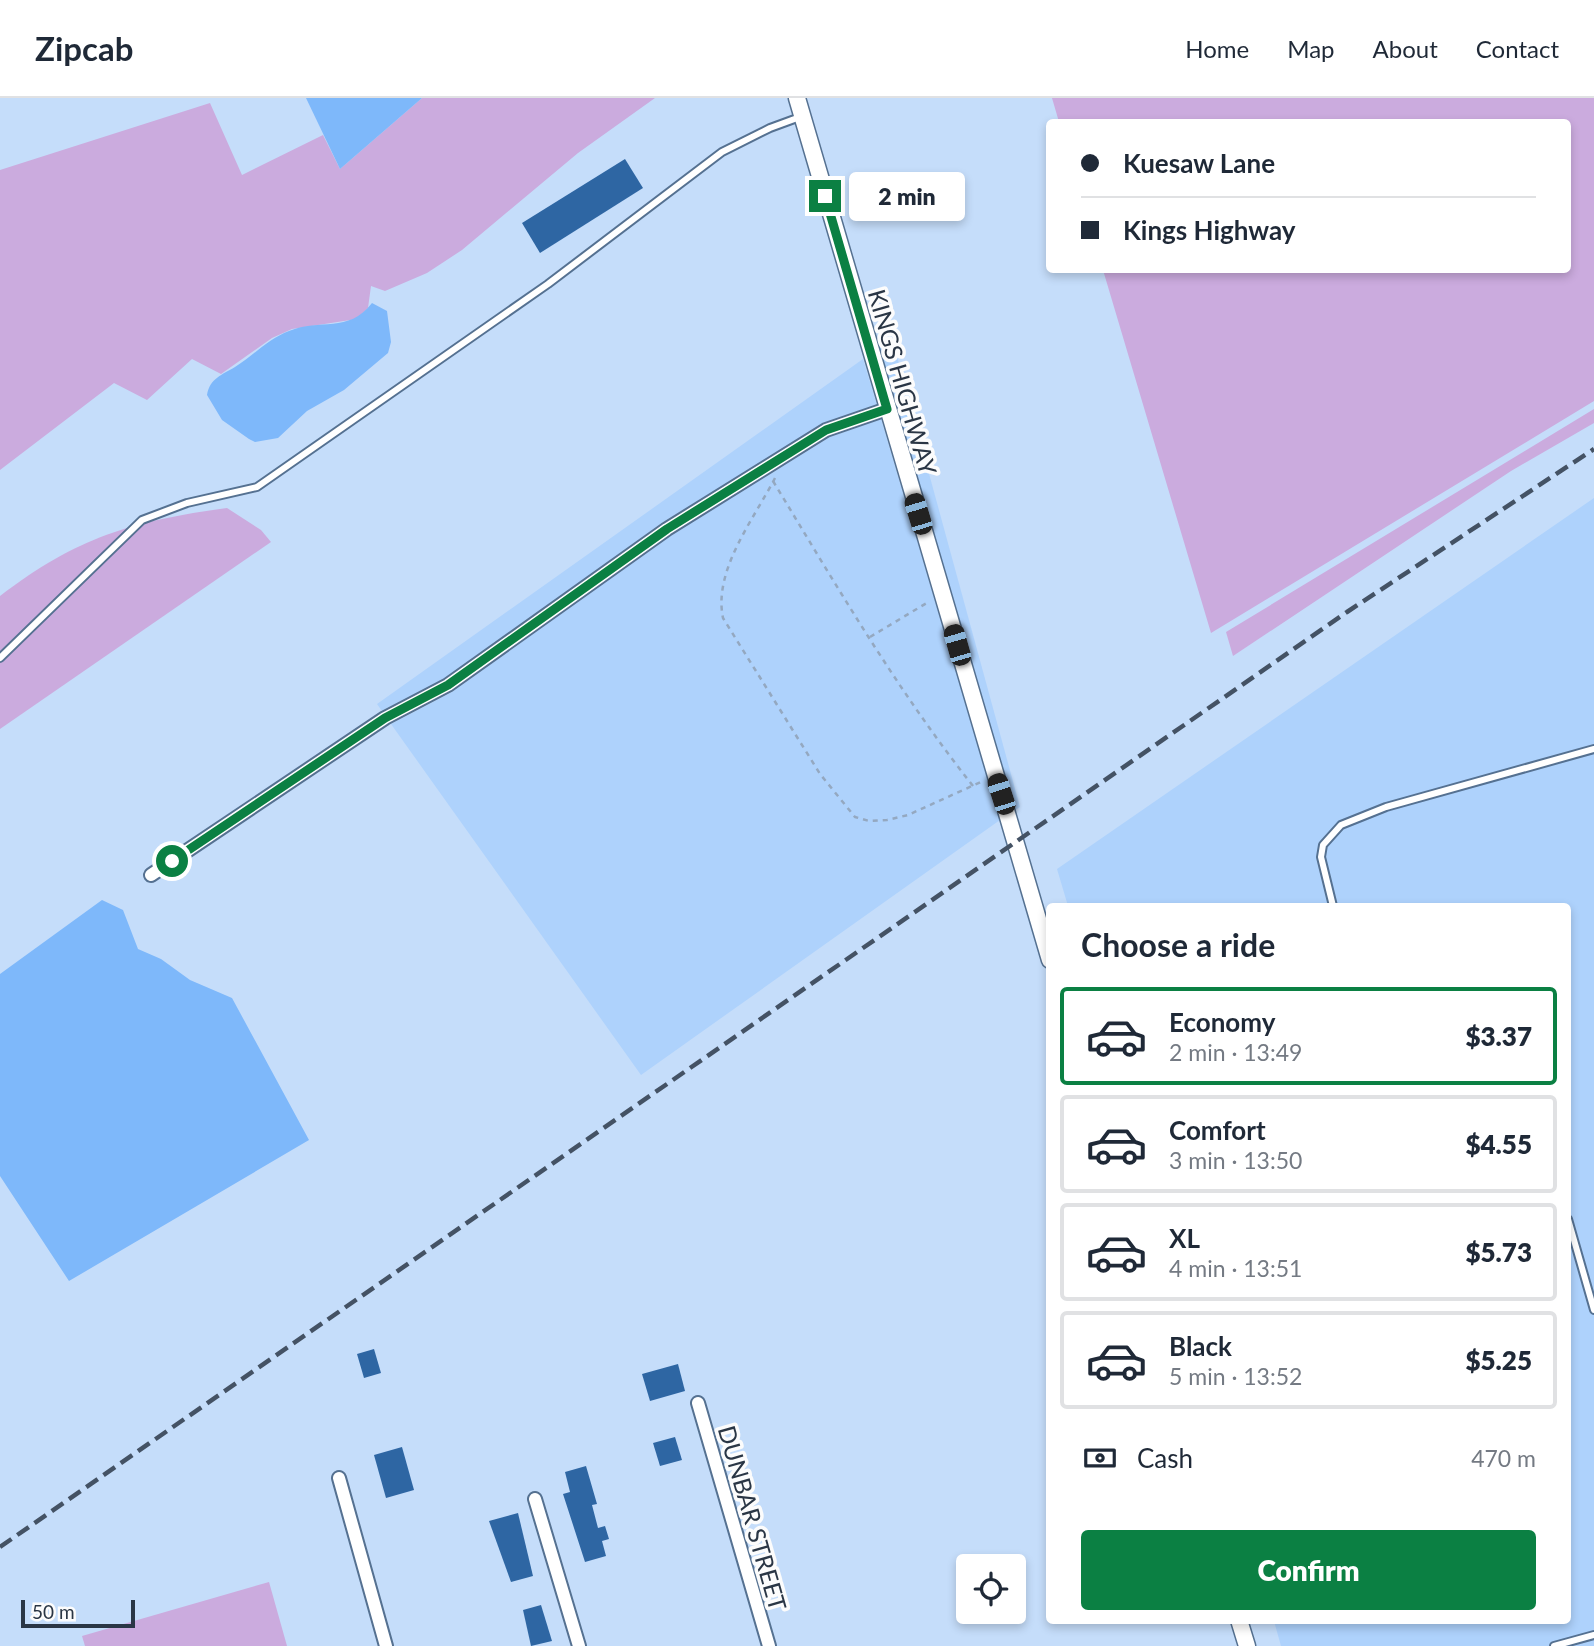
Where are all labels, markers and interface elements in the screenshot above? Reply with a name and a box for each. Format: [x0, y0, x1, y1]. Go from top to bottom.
text: Zipcab [35, 28, 133, 68]
text: Home [1185, 34, 1249, 63]
text: Map [1287, 34, 1335, 63]
text: About [1373, 34, 1438, 63]
text: Contact [1476, 34, 1559, 63]
text: Kuesaw Lane [1123, 147, 1275, 179]
callout: 2 min [850, 172, 965, 220]
route end [809, 180, 841, 212]
text: 2 min [878, 182, 936, 210]
text: Kings Highway [1123, 214, 1296, 246]
street label: KINGS HIGHWAY [863, 286, 943, 478]
car [902, 491, 935, 537]
car [942, 622, 973, 668]
car [985, 771, 1018, 817]
route start [156, 845, 188, 877]
text: Choose a ride [1081, 925, 1275, 964]
icon: car [1085, 1005, 1148, 1068]
text: Economy [1169, 1006, 1275, 1038]
text: $3.37 [1465, 1020, 1532, 1052]
text: 2 min · 13:49 [1169, 1038, 1302, 1066]
icon: car [1085, 1113, 1148, 1176]
text: Comfort [1169, 1114, 1266, 1146]
text: $4.55 [1465, 1128, 1532, 1160]
text: 3 min · 13:50 [1169, 1146, 1302, 1174]
icon: car [1085, 1221, 1148, 1284]
text: XL [1169, 1222, 1200, 1254]
text: $5.73 [1465, 1236, 1532, 1268]
text: 4 min · 13:51 [1169, 1254, 1302, 1282]
icon: car [1085, 1329, 1148, 1392]
text: Black [1169, 1330, 1232, 1362]
text: $5.25 [1465, 1344, 1532, 1376]
text: 5 min · 13:52 [1169, 1362, 1302, 1390]
street label: DUNBAR STREET [713, 1422, 793, 1614]
icon: cash [1081, 1439, 1119, 1477]
text: Cash [1137, 1442, 1193, 1474]
text: 470 m [1471, 1444, 1536, 1472]
button: Confirm [1081, 1530, 1536, 1610]
map controls [956, 1554, 1026, 1624]
button: locate [956, 1554, 1026, 1624]
scale bar [21, 1597, 135, 1629]
text: 50 m [32, 1600, 75, 1623]

